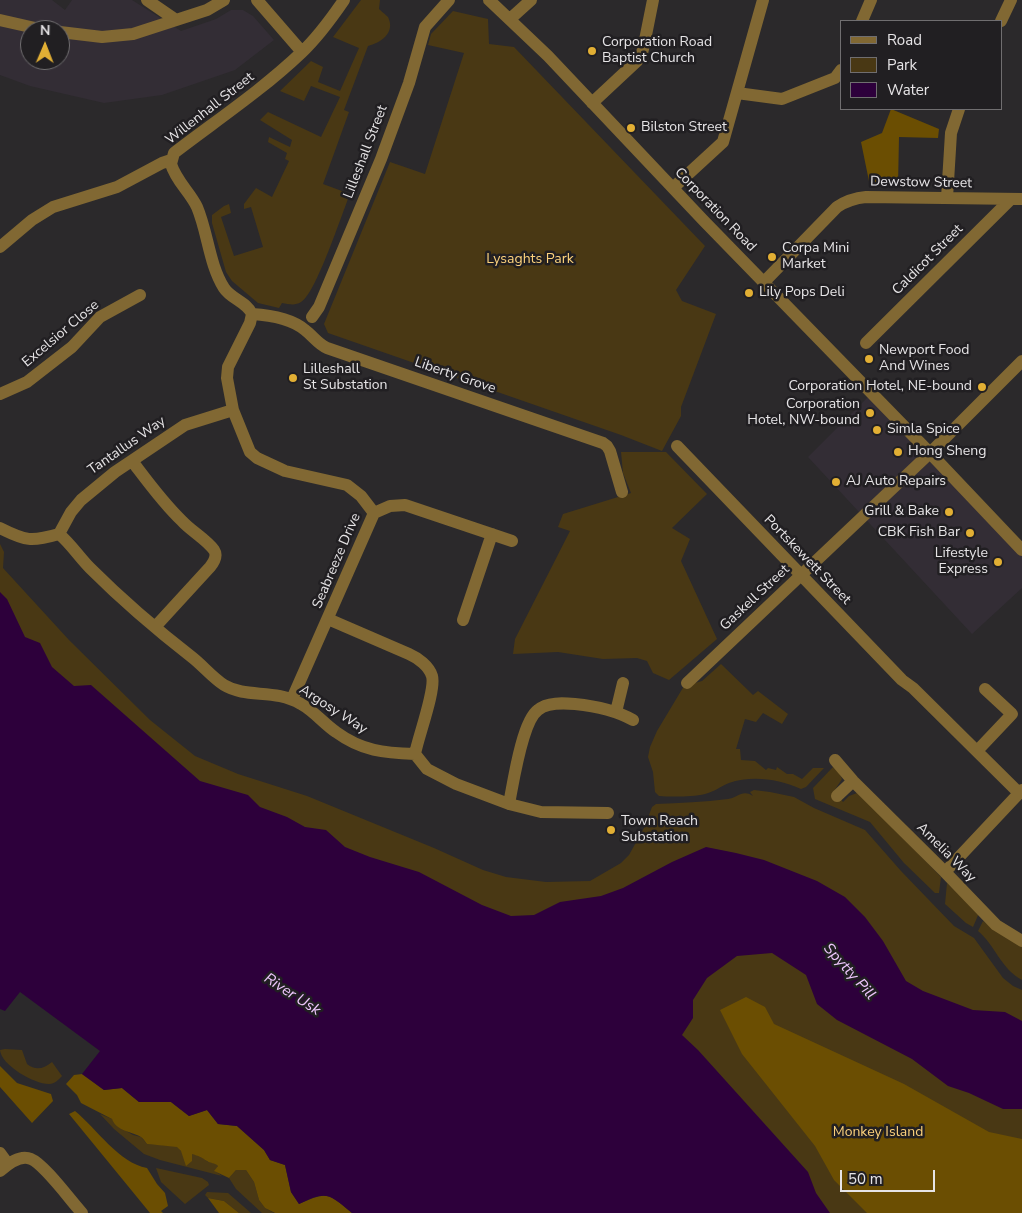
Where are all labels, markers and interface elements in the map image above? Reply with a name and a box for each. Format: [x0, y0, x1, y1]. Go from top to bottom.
north arrow [20, 20, 70, 70]
legend [840, 20, 1002, 110]
text: N [40, 21, 51, 40]
text: Road [887, 30, 922, 50]
place label: Corporation Road Baptist Church [602, 35, 712, 68]
marker: Corporation Road Baptist Church [586, 45, 598, 57]
text: Park [887, 55, 917, 75]
street label: Willenhall Street [162, 69, 258, 149]
text: Water [887, 80, 929, 100]
street label: Lilleshall Street [340, 103, 392, 201]
place label: Bilston Street [641, 120, 727, 136]
marker: Bilston Street [625, 122, 637, 134]
street label: Corporation Road [671, 165, 759, 255]
street label: Dewstow Street [870, 174, 972, 192]
street label: Caldicot Street [889, 221, 967, 299]
place label: Corpa Mini Market [782, 241, 849, 274]
marker: Corpa Mini Market [766, 251, 778, 263]
park label: Lysaghts Park [486, 252, 574, 268]
place label: Lily Pops Deli [759, 285, 845, 301]
marker: Lily Pops Deli [743, 287, 755, 299]
street label: Excelsior Close [19, 297, 103, 371]
place label: Newport Food And Wines [879, 343, 969, 376]
marker: Newport Food And Wines [863, 353, 875, 365]
street label: Liberty Grove [412, 354, 498, 398]
place label: Lilleshall St Substation [303, 362, 388, 394]
marker: Lilleshall St Substation [287, 372, 299, 384]
place label: Corporation Hotel, NE-bound [788, 379, 972, 395]
marker: Corporation Hotel, NE-bound [976, 381, 988, 393]
place label: Corporation Hotel, NW-bound [747, 397, 860, 430]
marker: Corporation Hotel, NW-bound [864, 407, 876, 419]
street label: Tantallus Way [85, 413, 169, 479]
place label: Simla Spice [887, 422, 960, 438]
marker: Simla Spice [871, 424, 883, 436]
place label: Hong Sheng [908, 444, 986, 460]
marker: Hong Sheng [892, 446, 904, 458]
place label: AJ Auto Repairs [846, 474, 946, 490]
marker: AJ Auto Repairs [830, 476, 842, 488]
place label: Grill & Bake [864, 504, 939, 520]
marker: Grill & Bake [943, 506, 955, 518]
street label: Seabreeze Drive [309, 511, 365, 611]
street label: Portskewett Street [760, 512, 854, 608]
place label: CBK Fish Bar [878, 525, 960, 541]
marker: CBK Fish Bar [964, 527, 976, 539]
place label: Lifestyle Express [935, 546, 988, 578]
marker: Lifestyle Express [992, 556, 1004, 568]
street label: Gaskell Street [717, 562, 793, 634]
street label: Argosy Way [296, 682, 370, 738]
place label: Town Reach Substation [621, 814, 698, 846]
street label: Amelia Way [913, 820, 979, 886]
marker: Town Reach Substation [605, 824, 617, 836]
water label: Spytty Pill [819, 940, 879, 1004]
water label: River Usk [260, 970, 324, 1020]
park label: Monkey Island [833, 1125, 923, 1141]
scale bar [842, 1160, 937, 1192]
text: 50 m [848, 1169, 883, 1189]

